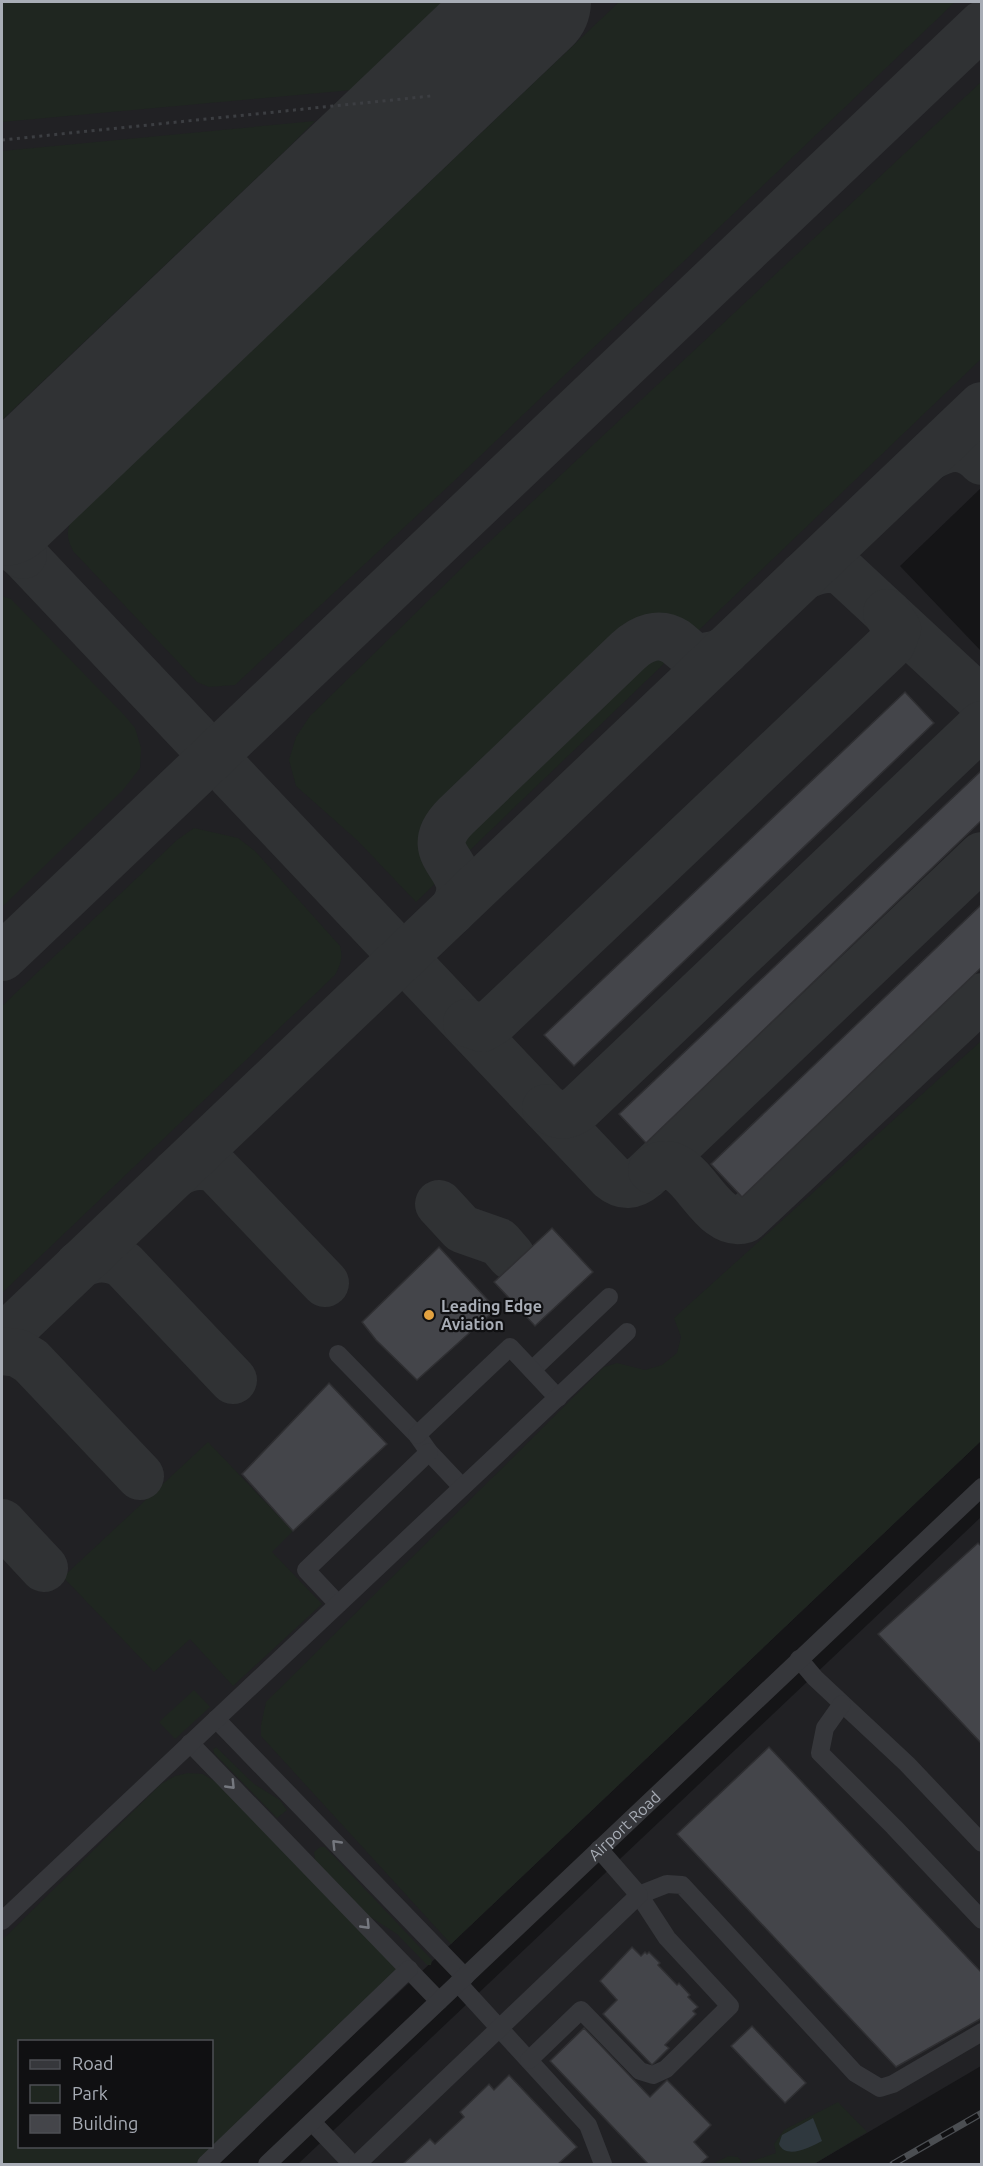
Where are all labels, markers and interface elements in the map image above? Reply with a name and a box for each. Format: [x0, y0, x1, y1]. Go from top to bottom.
place label: Leading Edge Aviation [441, 1297, 542, 1333]
marker: Leading Edge Aviation [422, 1308, 436, 1322]
one-way arrow [223, 1778, 234, 1789]
street label: Airport Road [585, 1788, 664, 1864]
one-way arrow [332, 1841, 343, 1851]
one-way arrow [359, 1918, 370, 1929]
legend [18, 2040, 213, 2148]
text: Road [72, 2053, 114, 2073]
text: Park [72, 2083, 108, 2103]
text: Building [72, 2113, 138, 2133]

